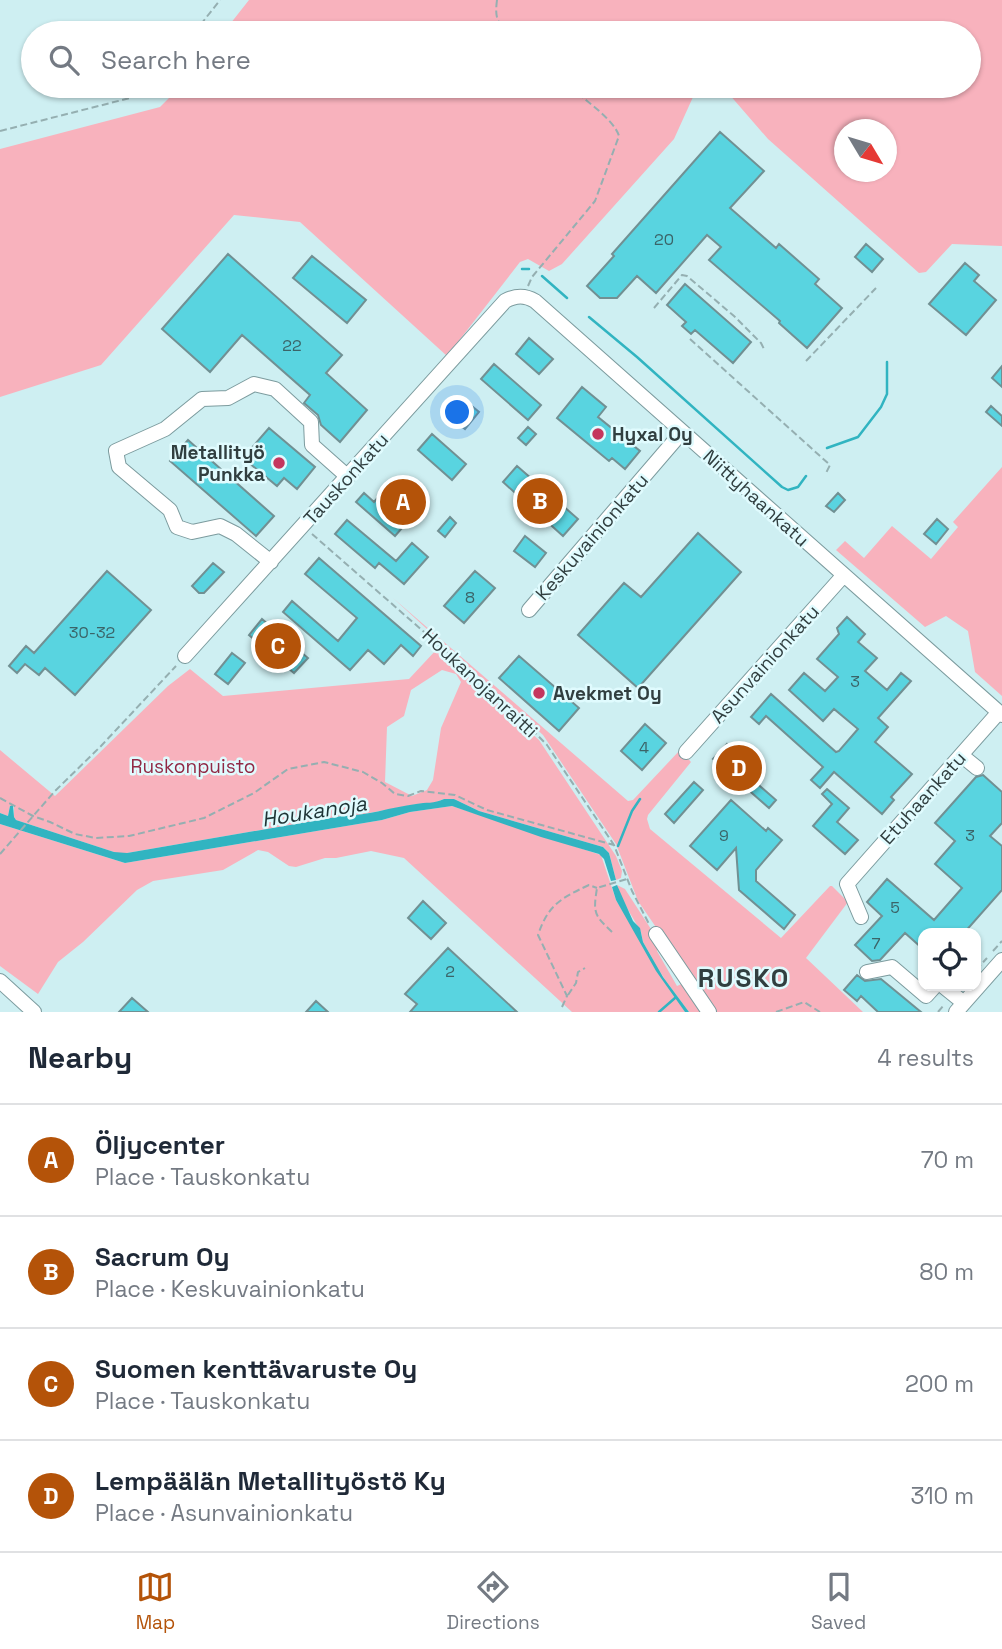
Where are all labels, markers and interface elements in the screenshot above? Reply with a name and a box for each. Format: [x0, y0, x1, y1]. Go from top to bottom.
search box [21, 21, 981, 98]
icon: search [45, 41, 83, 79]
text: Search here [101, 43, 251, 77]
north arrow [834, 119, 897, 182]
house number: 20 [654, 229, 674, 250]
house number: 22 [282, 335, 302, 356]
your location [440, 395, 474, 429]
place label: Hyxal Oy [612, 422, 693, 447]
marker: Hyxal Oy [590, 426, 606, 442]
street label: Tauskonkatu [298, 428, 394, 530]
place label: Metallityö Punkka [171, 440, 265, 487]
street label: Niittyhaankatu [698, 444, 814, 552]
marker: Metallityö Punkka [271, 455, 287, 471]
street label: Keskuvainionkatu [530, 468, 654, 606]
pin: B [517, 475, 563, 527]
pin: A [380, 476, 426, 528]
house number: 8 [465, 587, 475, 608]
street label: Asunvainionkatu [705, 600, 825, 728]
pin: C [255, 620, 301, 672]
house number: 30-32 [69, 622, 115, 643]
street label: Houkanojanraitti [417, 623, 543, 743]
house number: 3 [850, 671, 860, 692]
place label: Avekmet Oy [553, 681, 662, 706]
marker: Avekmet Oy [531, 685, 547, 701]
house number: 4 [639, 737, 649, 758]
pin: D [716, 742, 762, 794]
street label: Etuhaankatu [875, 746, 971, 850]
park label: Ruskonpuisto [130, 754, 256, 779]
water label: Houkanoja [260, 789, 369, 833]
house number: 9 [719, 825, 729, 846]
house number: 3 [965, 825, 975, 846]
house number: 5 [890, 897, 900, 918]
map controls [918, 928, 981, 991]
button: locate [918, 928, 981, 991]
house number: 7 [871, 933, 881, 954]
house number: 2 [445, 961, 455, 982]
district label: RUSKO [698, 961, 790, 995]
text: Nearby [28, 1038, 132, 1077]
text: 4 results [877, 1043, 974, 1073]
text: Öljycenter [95, 1128, 225, 1162]
text: A [44, 1145, 58, 1175]
text: 70 m [921, 1145, 974, 1175]
text: Place · Tauskonkatu [95, 1162, 310, 1192]
text: Sacrum Oy [95, 1240, 229, 1274]
text: B [43, 1257, 59, 1287]
text: 80 m [919, 1257, 974, 1287]
text: Place · Keskuvainionkatu [95, 1274, 365, 1304]
text: Suomen kenttävaruste Oy [95, 1352, 417, 1386]
text: C [44, 1369, 58, 1399]
text: 200 m [905, 1369, 974, 1399]
text: Place · Tauskonkatu [95, 1386, 310, 1416]
text: Lempäälän Metallityöstö Ky [95, 1464, 446, 1498]
text: D [43, 1481, 59, 1511]
text: 310 m [910, 1481, 974, 1511]
text: Place · Asunvainionkatu [95, 1498, 353, 1528]
tab: Map [136, 1568, 175, 1635]
tab: Directions [447, 1568, 540, 1635]
tab: Saved [811, 1568, 866, 1635]

